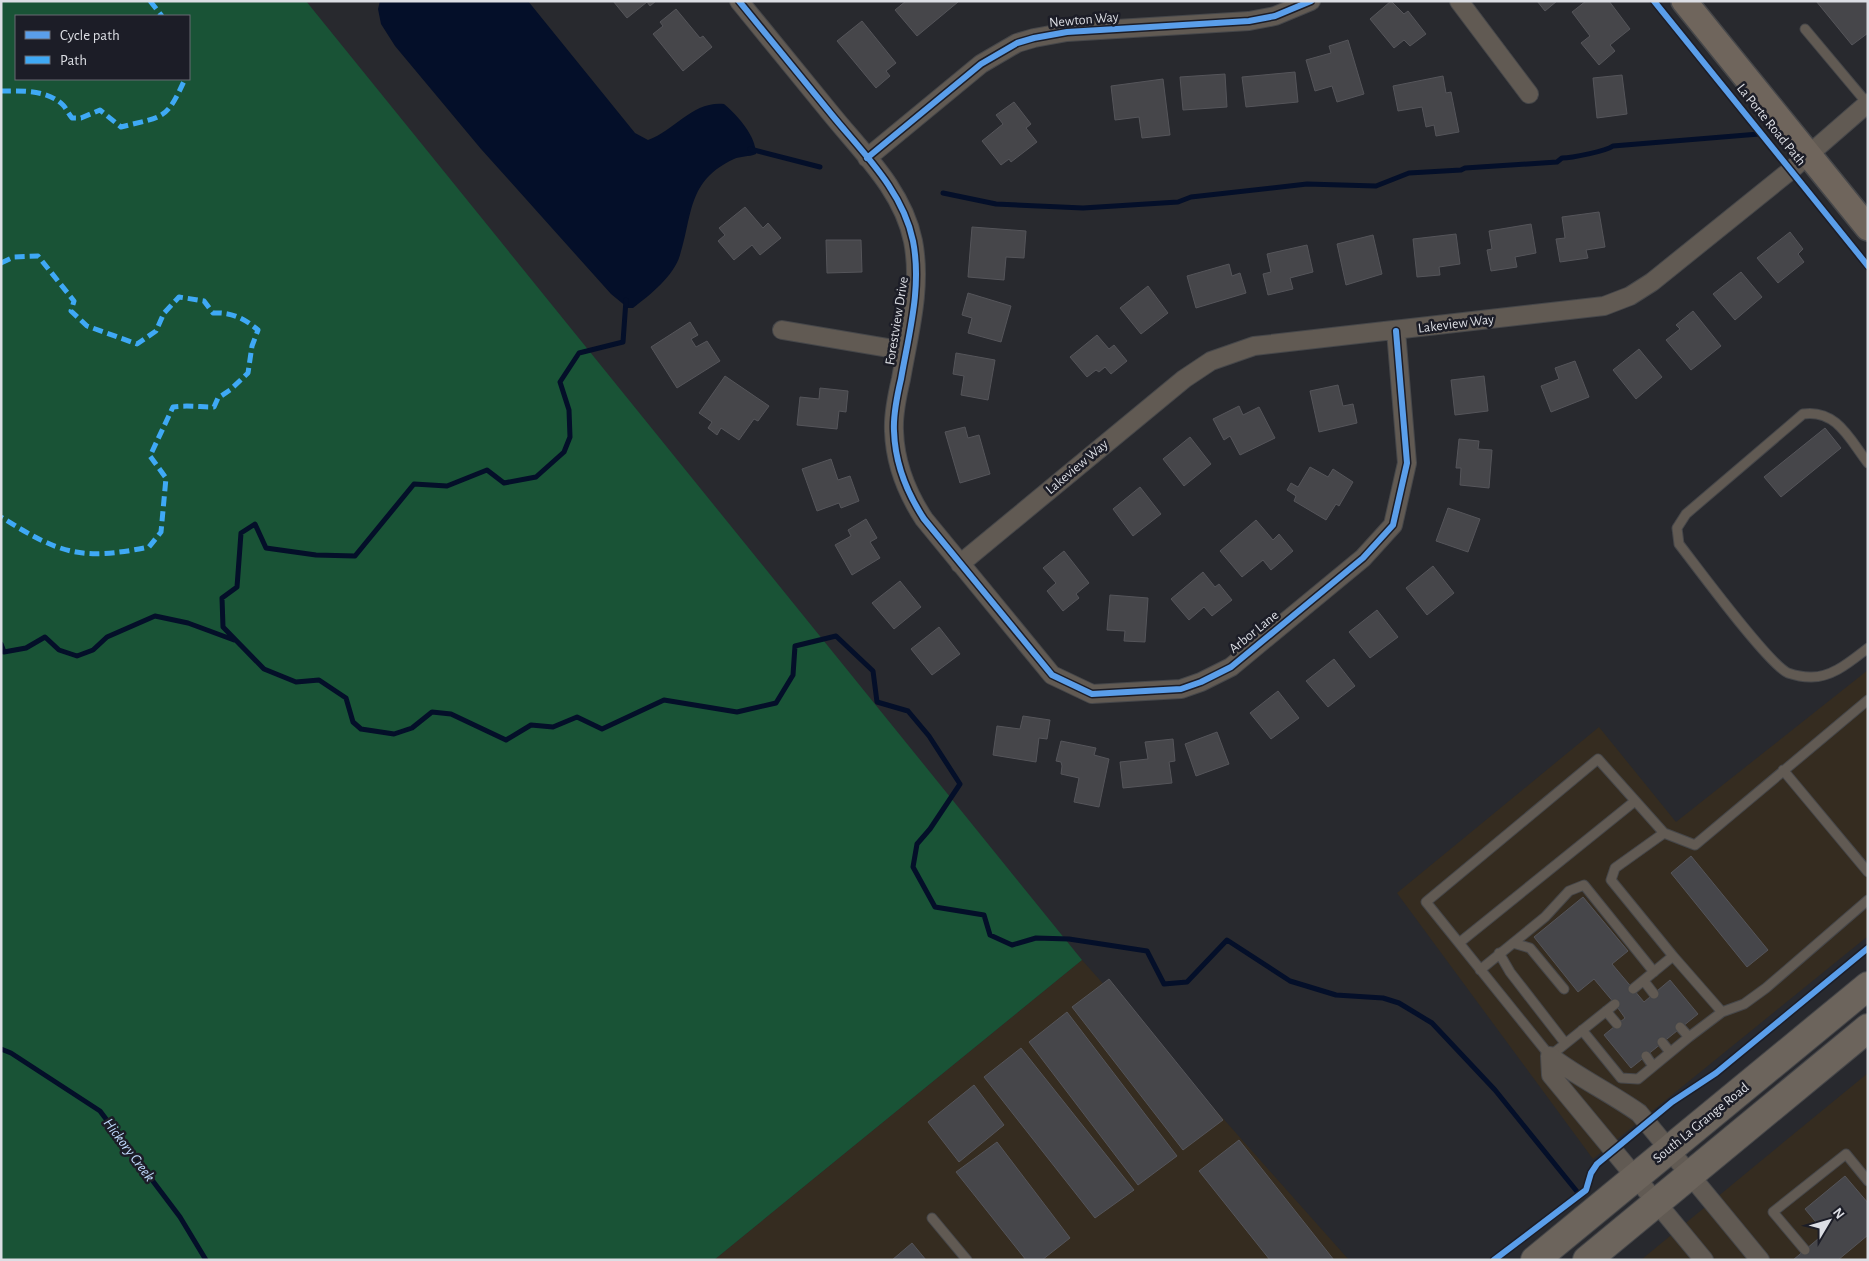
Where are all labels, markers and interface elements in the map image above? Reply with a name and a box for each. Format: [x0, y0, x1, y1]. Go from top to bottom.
street label: Newton Way [1049, 10, 1119, 30]
legend [15, 15, 190, 80]
text: Cycle path [60, 28, 120, 43]
text: Path [60, 53, 87, 68]
street label: La Porte Road Path [1734, 81, 1808, 169]
street label: Forestview Drive [883, 276, 911, 366]
street label: Lakeview Way [1417, 312, 1495, 336]
street label: Lakeview Way [1043, 437, 1111, 497]
street label: Arbor Lane [1227, 608, 1281, 656]
street label: South La Grange Road [1651, 1080, 1751, 1166]
water label: Hickory Creek [100, 1116, 158, 1184]
north arrow [1804, 1196, 1854, 1246]
text: N [1830, 1205, 1847, 1222]

